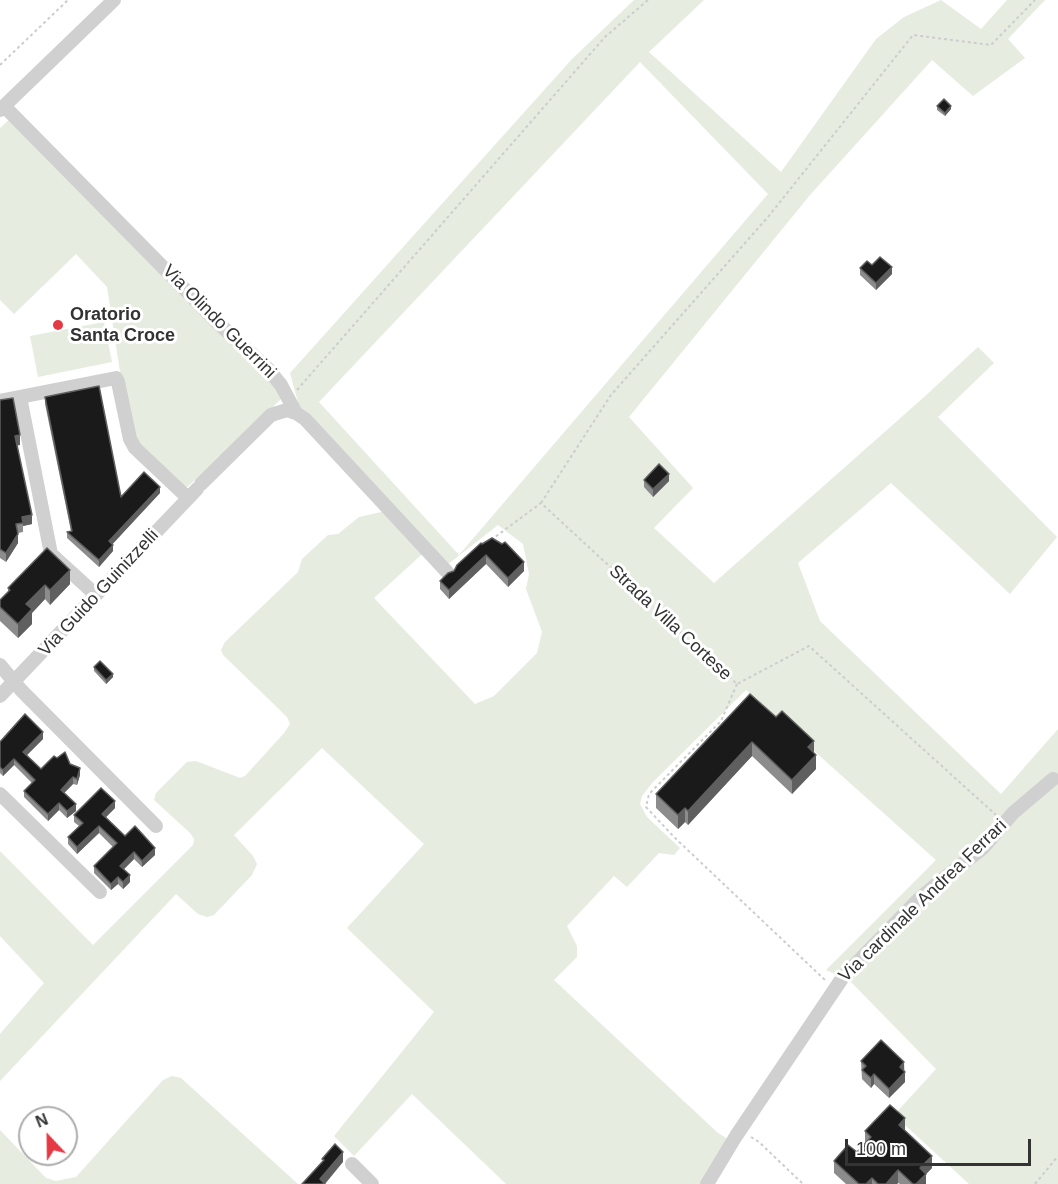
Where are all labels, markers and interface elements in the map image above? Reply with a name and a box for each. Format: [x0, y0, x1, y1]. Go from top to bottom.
street label: Via Olindo Guerrini [158, 261, 280, 383]
place label: Oratorio Santa Croce [70, 304, 175, 346]
marker: Oratorio Santa Croce [51, 318, 65, 332]
street label: Via Guido Guinizzelli [35, 525, 163, 661]
street label: Strada Villa Cortese [604, 561, 736, 685]
street label: Via cardinale Andrea Ferrari [835, 815, 1011, 987]
north arrow [18, 1106, 78, 1166]
text: N [33, 1111, 50, 1131]
scale bar [848, 1127, 1034, 1165]
text: 100 m [856, 1139, 906, 1159]

